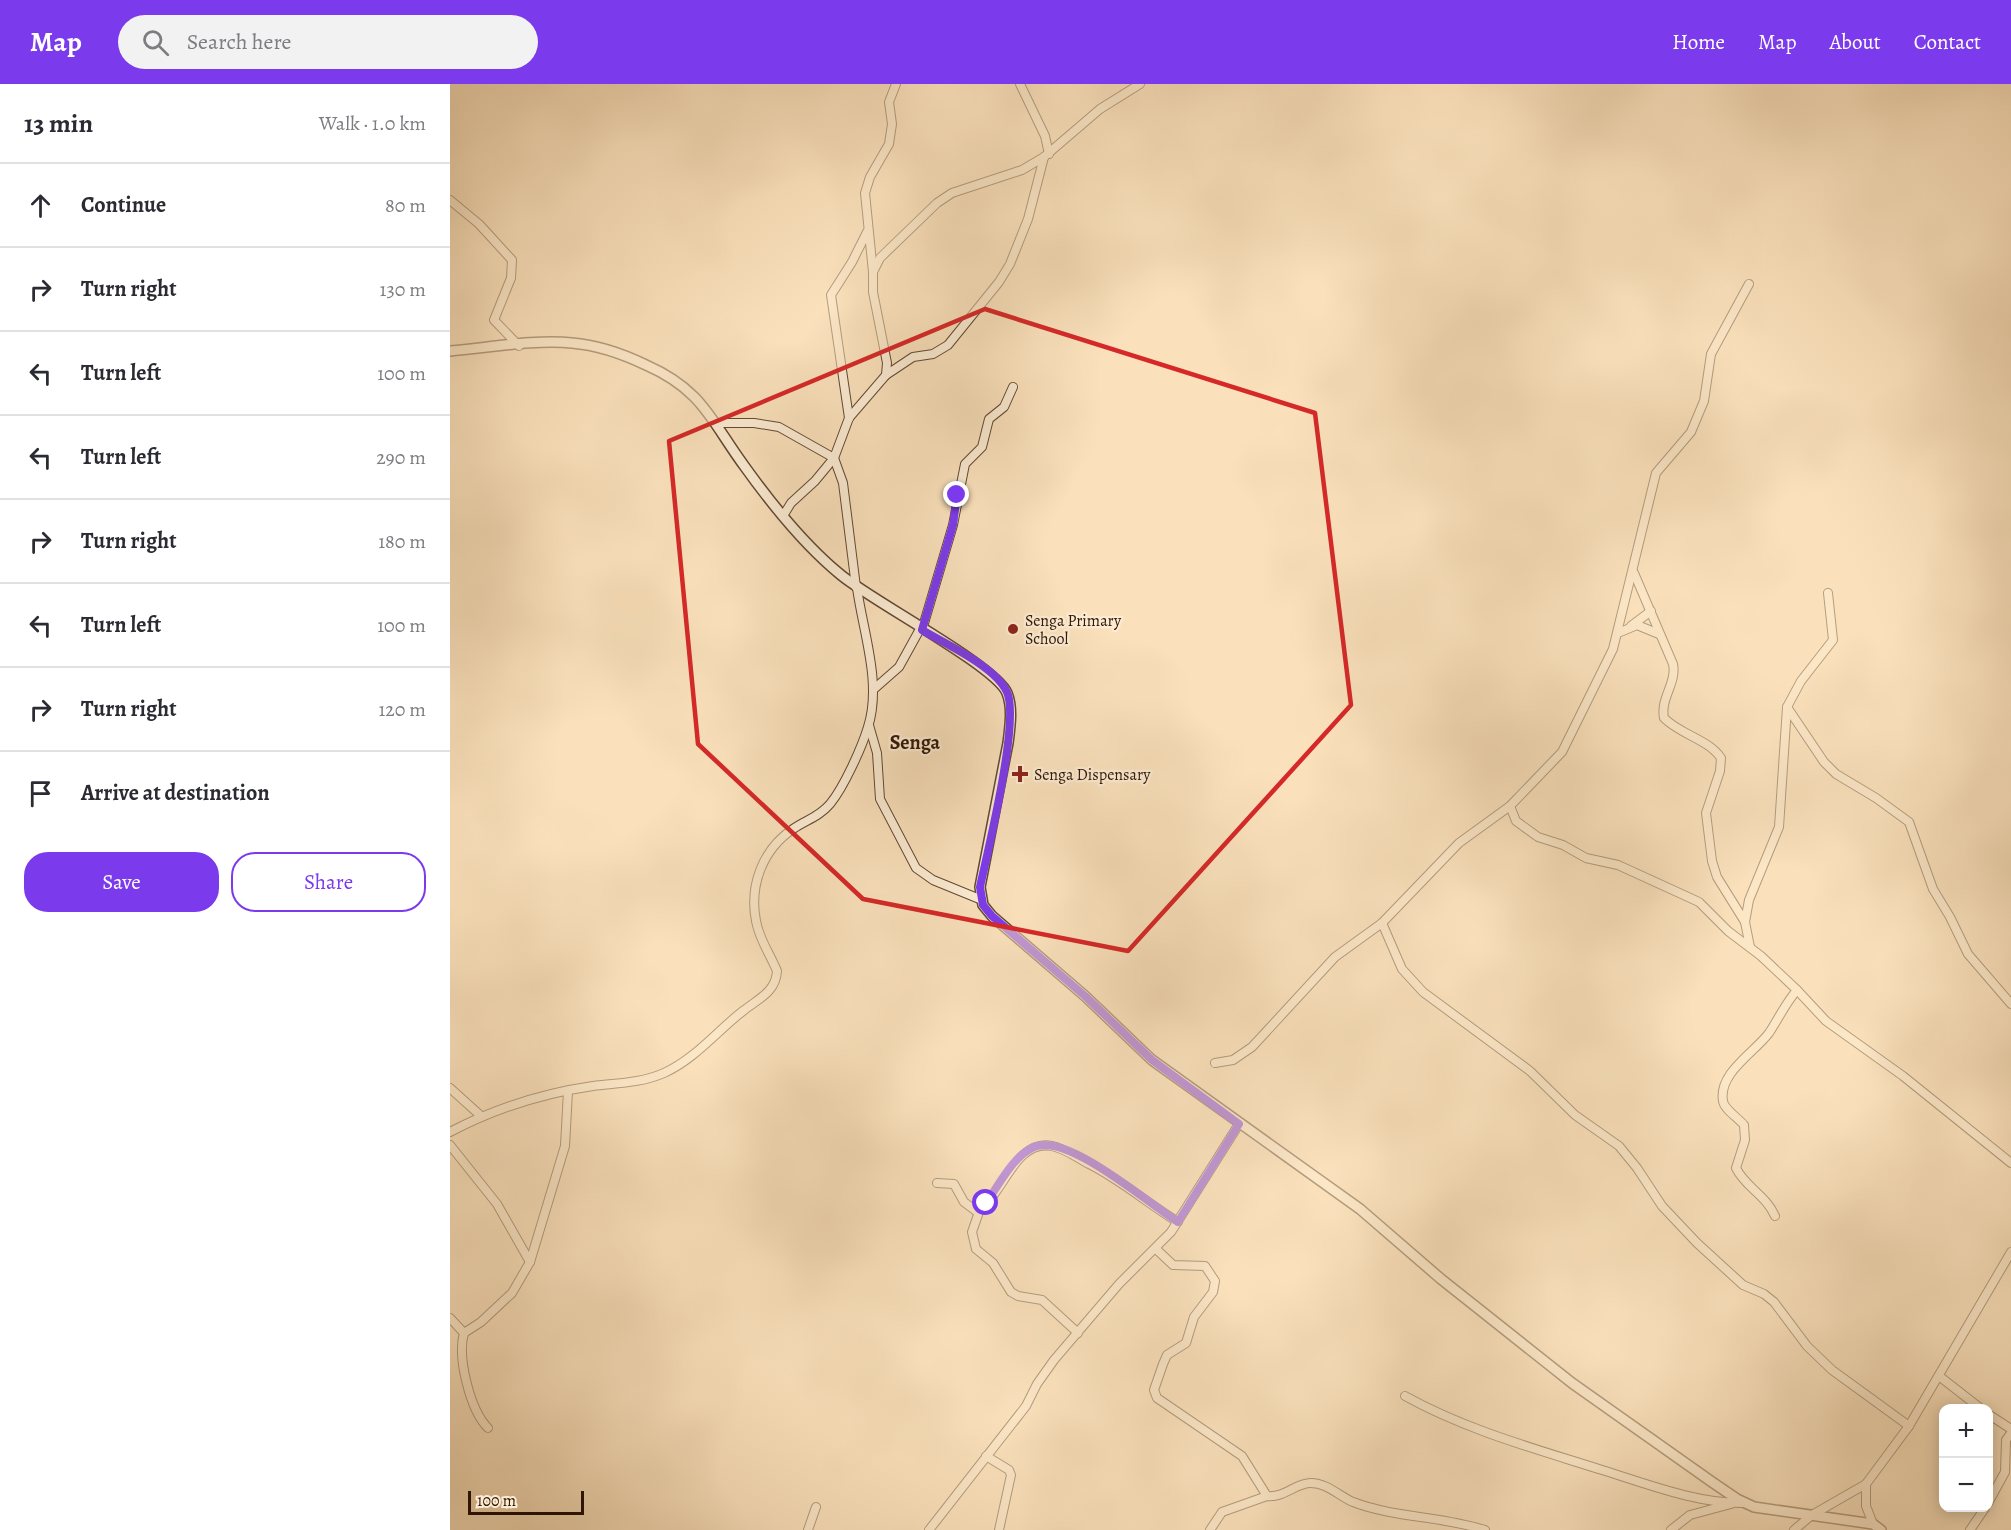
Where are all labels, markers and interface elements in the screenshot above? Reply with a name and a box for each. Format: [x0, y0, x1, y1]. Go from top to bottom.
search box [118, 15, 538, 69]
text: Map [30, 23, 82, 61]
icon: search [139, 26, 172, 59]
text: Search here [187, 27, 291, 57]
text: Home [1672, 28, 1725, 56]
text: Map [1758, 28, 1796, 56]
text: About [1829, 28, 1881, 56]
text: Contact [1914, 28, 1981, 56]
text: 13 min [24, 106, 93, 141]
text: Walk · 1.0 km [319, 110, 426, 137]
icon: ahead [24, 189, 57, 222]
text: Continue [81, 190, 166, 220]
text: 80 m [385, 192, 426, 219]
icon: right [24, 273, 57, 306]
text: Turn right [81, 274, 177, 304]
text: 130 m [380, 276, 426, 303]
icon: left [24, 357, 57, 390]
text: Turn left [81, 358, 161, 388]
text: 100 m [377, 360, 426, 387]
icon: left [24, 441, 57, 474]
text: Turn left [81, 442, 161, 472]
text: 290 m [376, 444, 426, 471]
route end [943, 481, 969, 507]
icon: right [24, 525, 57, 558]
text: Turn right [81, 526, 177, 556]
text: 180 m [378, 528, 426, 555]
icon: left [24, 609, 57, 642]
text: Turn left [81, 610, 161, 640]
place label: Senga Primary School [1025, 610, 1122, 650]
text: 100 m [377, 612, 426, 639]
marker: Senga Primary School [1006, 622, 1020, 636]
icon: right [24, 693, 57, 726]
text: Turn right [81, 694, 177, 724]
text: 120 m [378, 696, 426, 723]
district label: Senga [890, 729, 941, 756]
place label: Senga Dispensary [1034, 764, 1151, 786]
marker: Senga Dispensary [1011, 765, 1029, 783]
icon: arrive [24, 777, 57, 810]
text: Arrive at destination [81, 778, 270, 808]
button: Save [24, 852, 219, 912]
button: Share [231, 852, 426, 912]
route start [972, 1189, 998, 1215]
map controls [1939, 1404, 1993, 1512]
button: + [1939, 1404, 1993, 1458]
button: − [1939, 1458, 1993, 1512]
scale bar [468, 1488, 584, 1516]
text: 100 m [477, 1490, 516, 1512]

